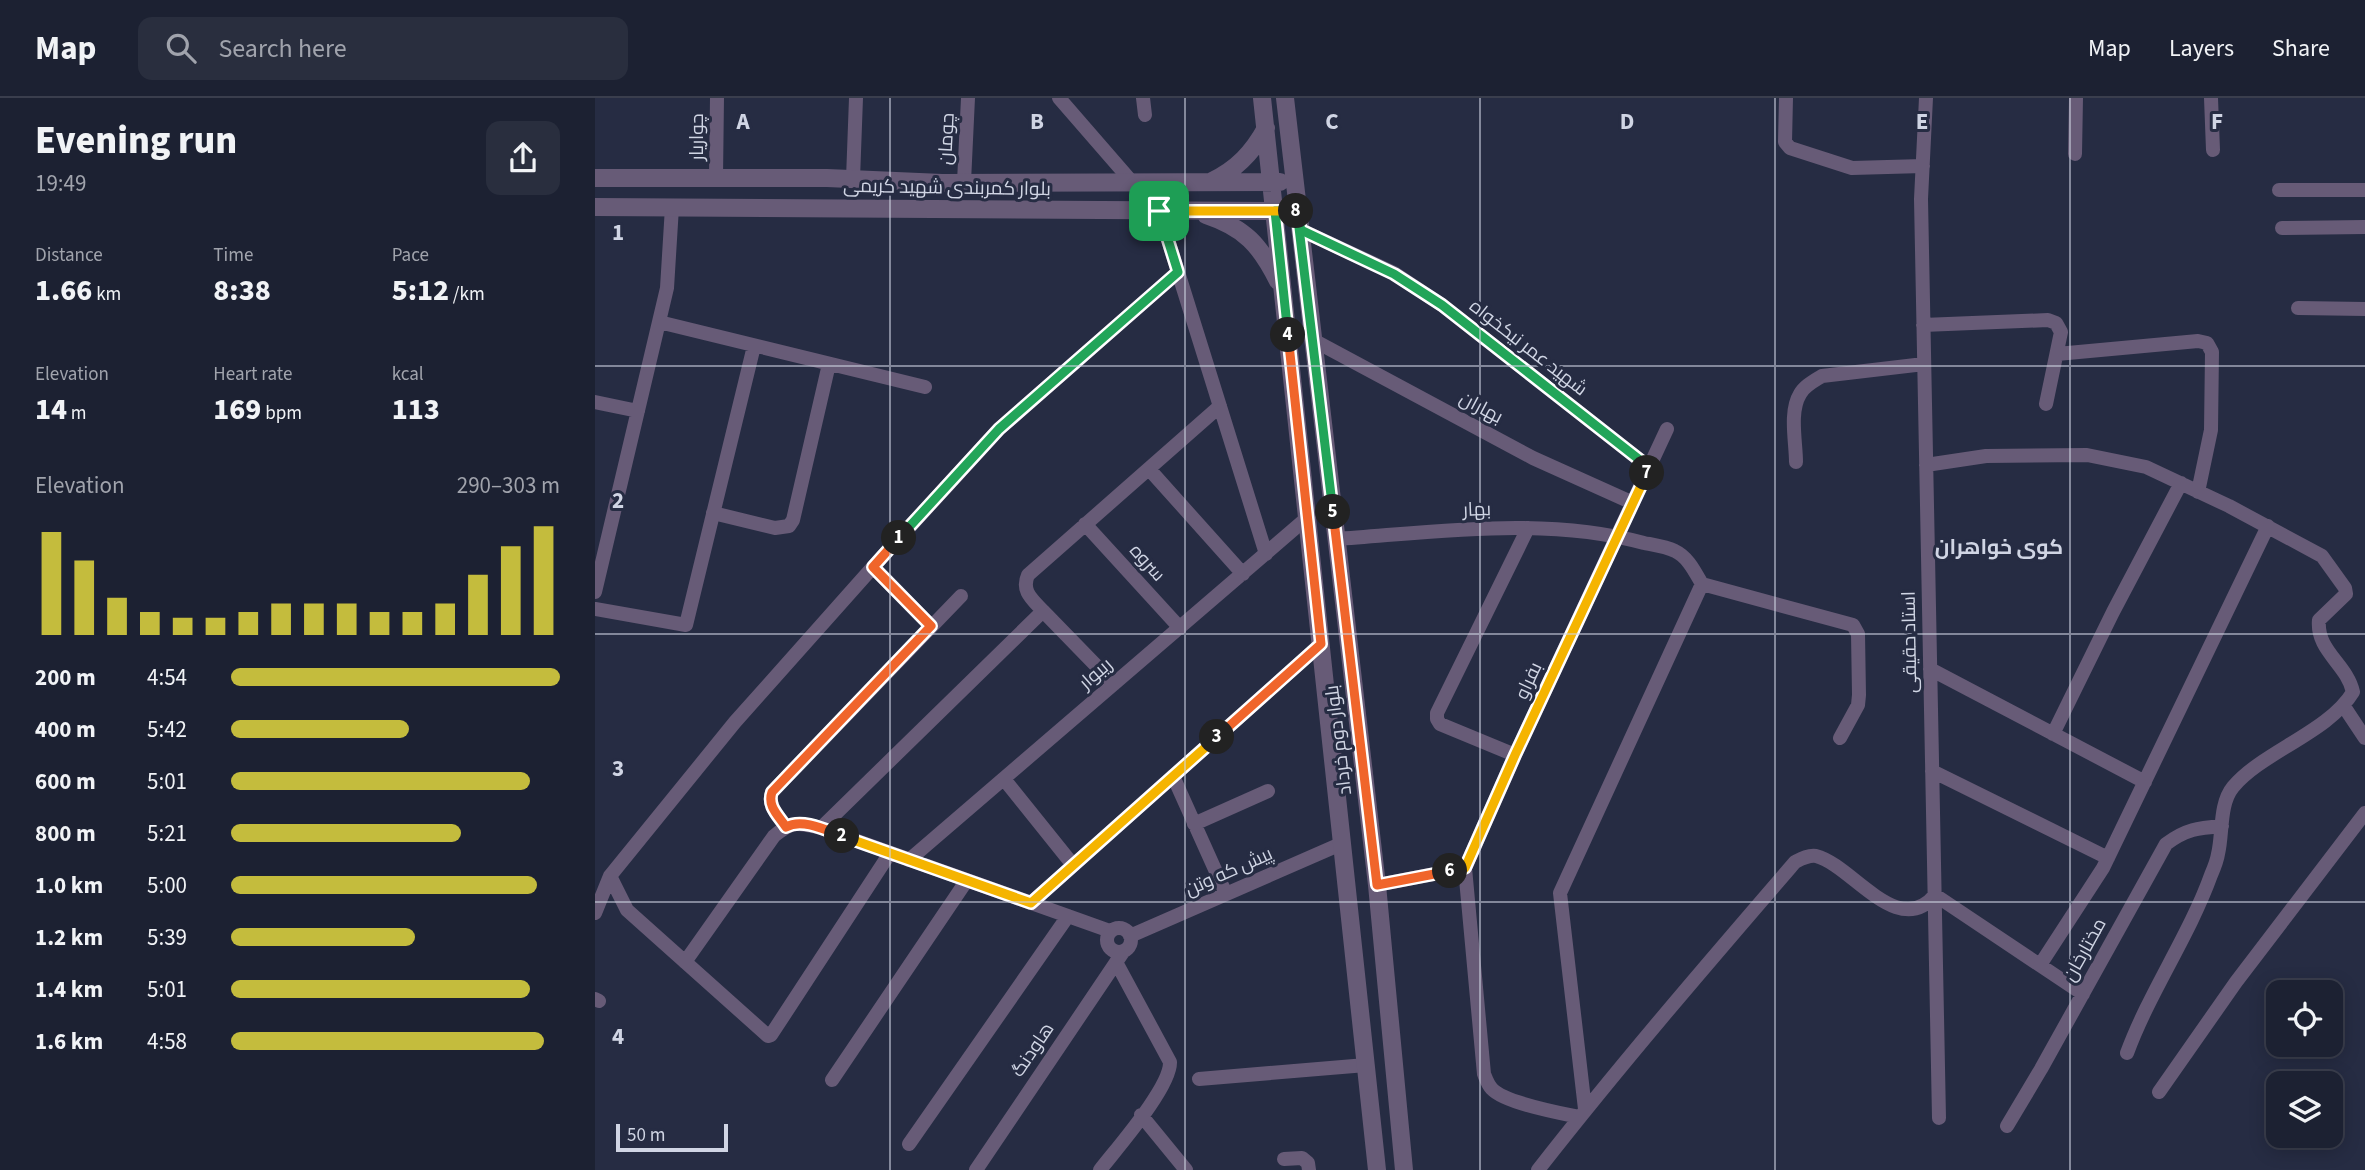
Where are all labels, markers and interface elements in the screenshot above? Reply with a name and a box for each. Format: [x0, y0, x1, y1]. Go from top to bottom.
search box [138, 17, 628, 80]
text: Map [35, 25, 96, 72]
icon: search [162, 29, 200, 67]
text: Search here [218, 30, 347, 67]
text: Map [2088, 31, 2131, 66]
text: Layers [2169, 31, 2234, 66]
text: Share [2272, 31, 2330, 66]
text: A [735, 105, 750, 138]
text: B [1030, 105, 1044, 138]
text: C [1325, 105, 1339, 138]
text: D [1620, 105, 1634, 138]
text: E [1916, 105, 1928, 138]
text: F [2211, 105, 2223, 138]
street label: چومان [932, 112, 962, 166]
street label: چواریار [684, 113, 711, 162]
text: Evening run [35, 114, 237, 168]
button: share [486, 121, 560, 195]
text: 19:49 [35, 167, 86, 200]
street label: بلوار کمربندی شهید کریمی [843, 173, 1051, 203]
pin [1129, 181, 1189, 241]
icon: arrive [1140, 192, 1178, 230]
pin: 8 [1279, 194, 1313, 228]
text: 8 [1290, 197, 1301, 224]
text: 1 [612, 216, 624, 249]
text: Distance [35, 242, 103, 269]
text: Time [213, 242, 253, 269]
text: Pace [392, 242, 429, 269]
text: 1.66 [35, 269, 92, 312]
text: 8:38 [213, 269, 271, 312]
text: 5:12 [392, 269, 449, 312]
text: km [92, 281, 121, 308]
text: /km [449, 281, 485, 308]
street label: شهید عمر نیکخواه [1463, 293, 1593, 403]
pin: 4 [1271, 317, 1305, 352]
text: 4 [1282, 321, 1293, 348]
text: Elevation [35, 361, 109, 388]
text: Heart rate [213, 361, 292, 388]
text: kcal [392, 361, 424, 388]
street label: بهاران [1454, 385, 1508, 431]
text: 14 [35, 388, 67, 431]
text: 169 [213, 388, 261, 431]
text: 113 [392, 388, 440, 431]
text: m [67, 400, 87, 427]
text: bpm [261, 400, 302, 427]
pin: 7 [1629, 456, 1665, 490]
text: 7 [1641, 459, 1652, 486]
text: Elevation [35, 469, 125, 502]
text: 290–303 m [457, 469, 560, 502]
text: 2 [612, 484, 624, 517]
pin: 5 [1315, 494, 1351, 530]
street label: بهار [1461, 496, 1492, 524]
text: 5 [1327, 498, 1338, 525]
pin: 1 [881, 520, 917, 556]
text: 1 [893, 524, 904, 551]
district label: کوی خواهران [1935, 532, 2063, 562]
street label: سروه [1123, 538, 1171, 588]
street label: استاد حقیقی [1896, 591, 1924, 693]
street label: ریبوار [1073, 652, 1119, 697]
street label: بفراو [1509, 658, 1549, 704]
text: 200 m [35, 661, 96, 694]
text: 4:54 [147, 661, 187, 694]
street label: بلوار دوم خرداد [1319, 683, 1359, 797]
text: 400 m [35, 713, 96, 746]
text: 5:42 [147, 713, 187, 746]
pin: 3 [1199, 720, 1235, 754]
text: 3 [1211, 723, 1222, 750]
text: 3 [612, 752, 624, 785]
text: 600 m [35, 765, 96, 798]
text: 5:01 [147, 765, 187, 798]
text: 800 m [35, 817, 96, 850]
text: 5:21 [147, 817, 187, 850]
pin: 2 [825, 818, 859, 854]
text: 2 [836, 822, 847, 849]
street label: پیش که وتن [1181, 841, 1277, 903]
pin: 6 [1433, 854, 1467, 888]
text: 6 [1444, 857, 1455, 884]
text: 1.0 km [35, 869, 103, 902]
text: 5:00 [147, 869, 187, 902]
street label: مختارخان [2057, 913, 2113, 987]
text: 1.2 km [35, 921, 103, 954]
text: 5:39 [147, 921, 187, 954]
text: 1.4 km [35, 973, 103, 1006]
text: 5:01 [147, 973, 187, 1006]
map controls [2266, 980, 2343, 1148]
button: locate [2266, 980, 2343, 1057]
street label: هاودنگ [1005, 1017, 1061, 1083]
text: 4 [612, 1020, 624, 1053]
text: 1.6 km [35, 1025, 103, 1058]
text: 4:58 [147, 1025, 187, 1058]
button: layers [2266, 1071, 2343, 1148]
scale bar [616, 1121, 728, 1153]
text: 50 m [627, 1122, 665, 1149]

